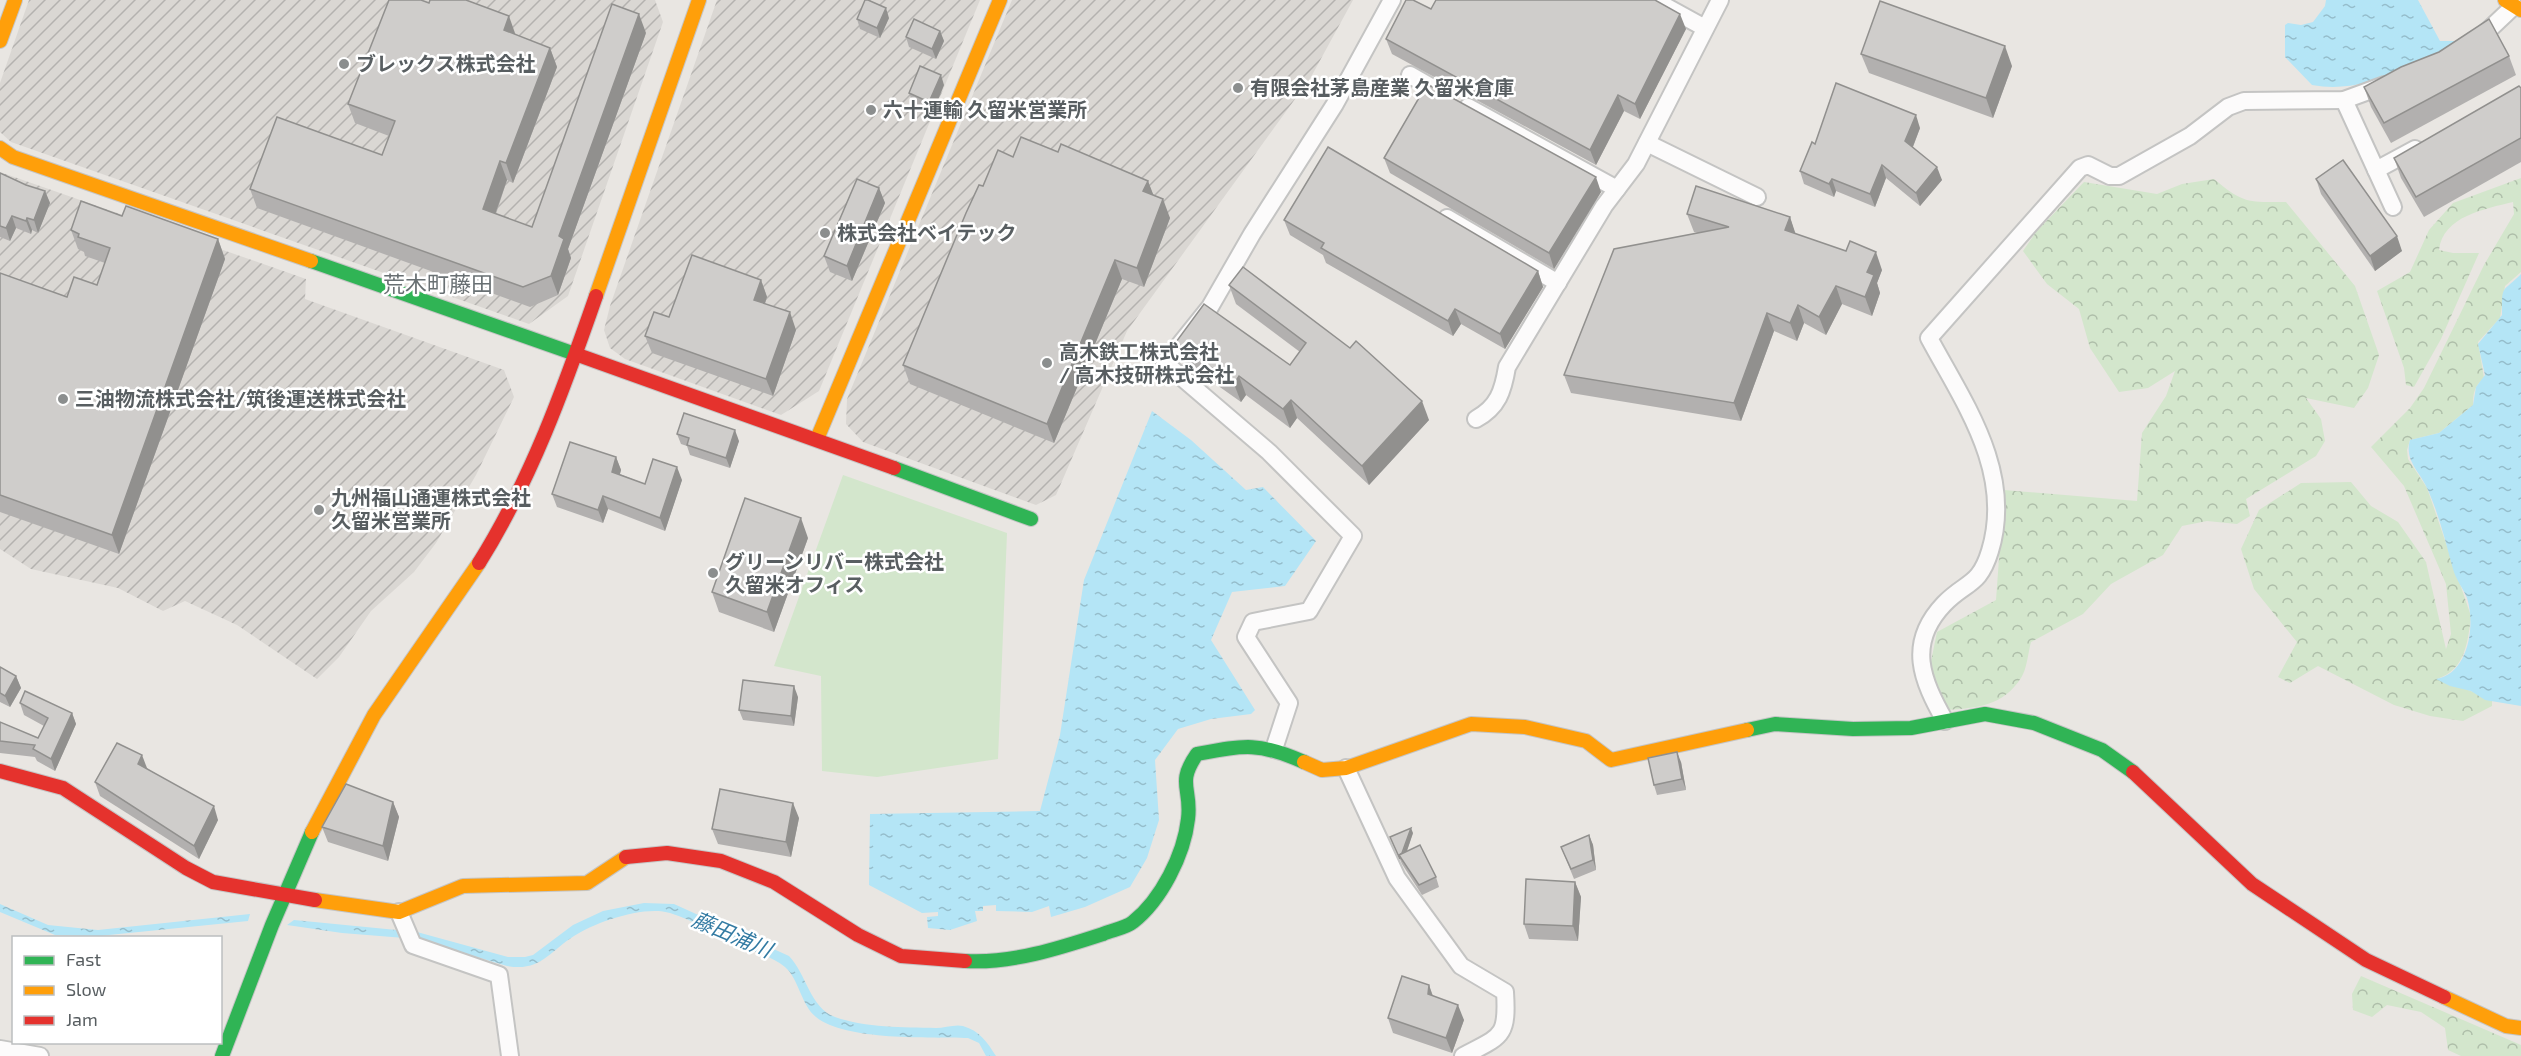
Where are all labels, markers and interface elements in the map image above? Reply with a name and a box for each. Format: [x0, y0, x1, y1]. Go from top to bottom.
place label: ブレックス株式会社 [356, 51, 535, 75]
marker: ブレックス株式会社 [337, 57, 351, 71]
place label: 有限会社茅島産業 久留米倉庫 [1250, 75, 1514, 99]
marker: 有限会社茅島産業 久留米倉庫 [1231, 81, 1245, 95]
place label: 六十運輸 久留米営業所 [883, 97, 1087, 121]
marker: 六十運輸 久留米営業所 [864, 103, 878, 117]
place label: 株式会社ベイテック [837, 220, 1017, 244]
marker: 株式会社ベイテック [818, 226, 832, 240]
district label: 荒木町藤田 [383, 270, 493, 296]
place label: 高木鉄工株式会社 / 高木技研株式会社 [1059, 339, 1234, 386]
marker: 高木鉄工株式会社 / 高木技研株式会社 [1040, 356, 1054, 370]
place label: 三油物流株式会社/筑後運送株式会社 [75, 386, 406, 410]
marker: 三油物流株式会社/筑後運送株式会社 [56, 392, 70, 406]
place label: 九州福山通運株式会社 久留米営業所 [331, 485, 531, 532]
marker: 九州福山通運株式会社 久留米営業所 [312, 503, 326, 517]
place label: グリーンリバー株式会社 久留米オフィス [725, 549, 944, 596]
marker: グリーンリバー株式会社 久留米オフィス [706, 566, 720, 580]
water label: 藤田浦川 [689, 906, 778, 962]
legend [12, 936, 222, 1044]
text: Fast [66, 948, 101, 970]
text: Slow [66, 978, 107, 1000]
text: Jam [66, 1008, 98, 1030]

